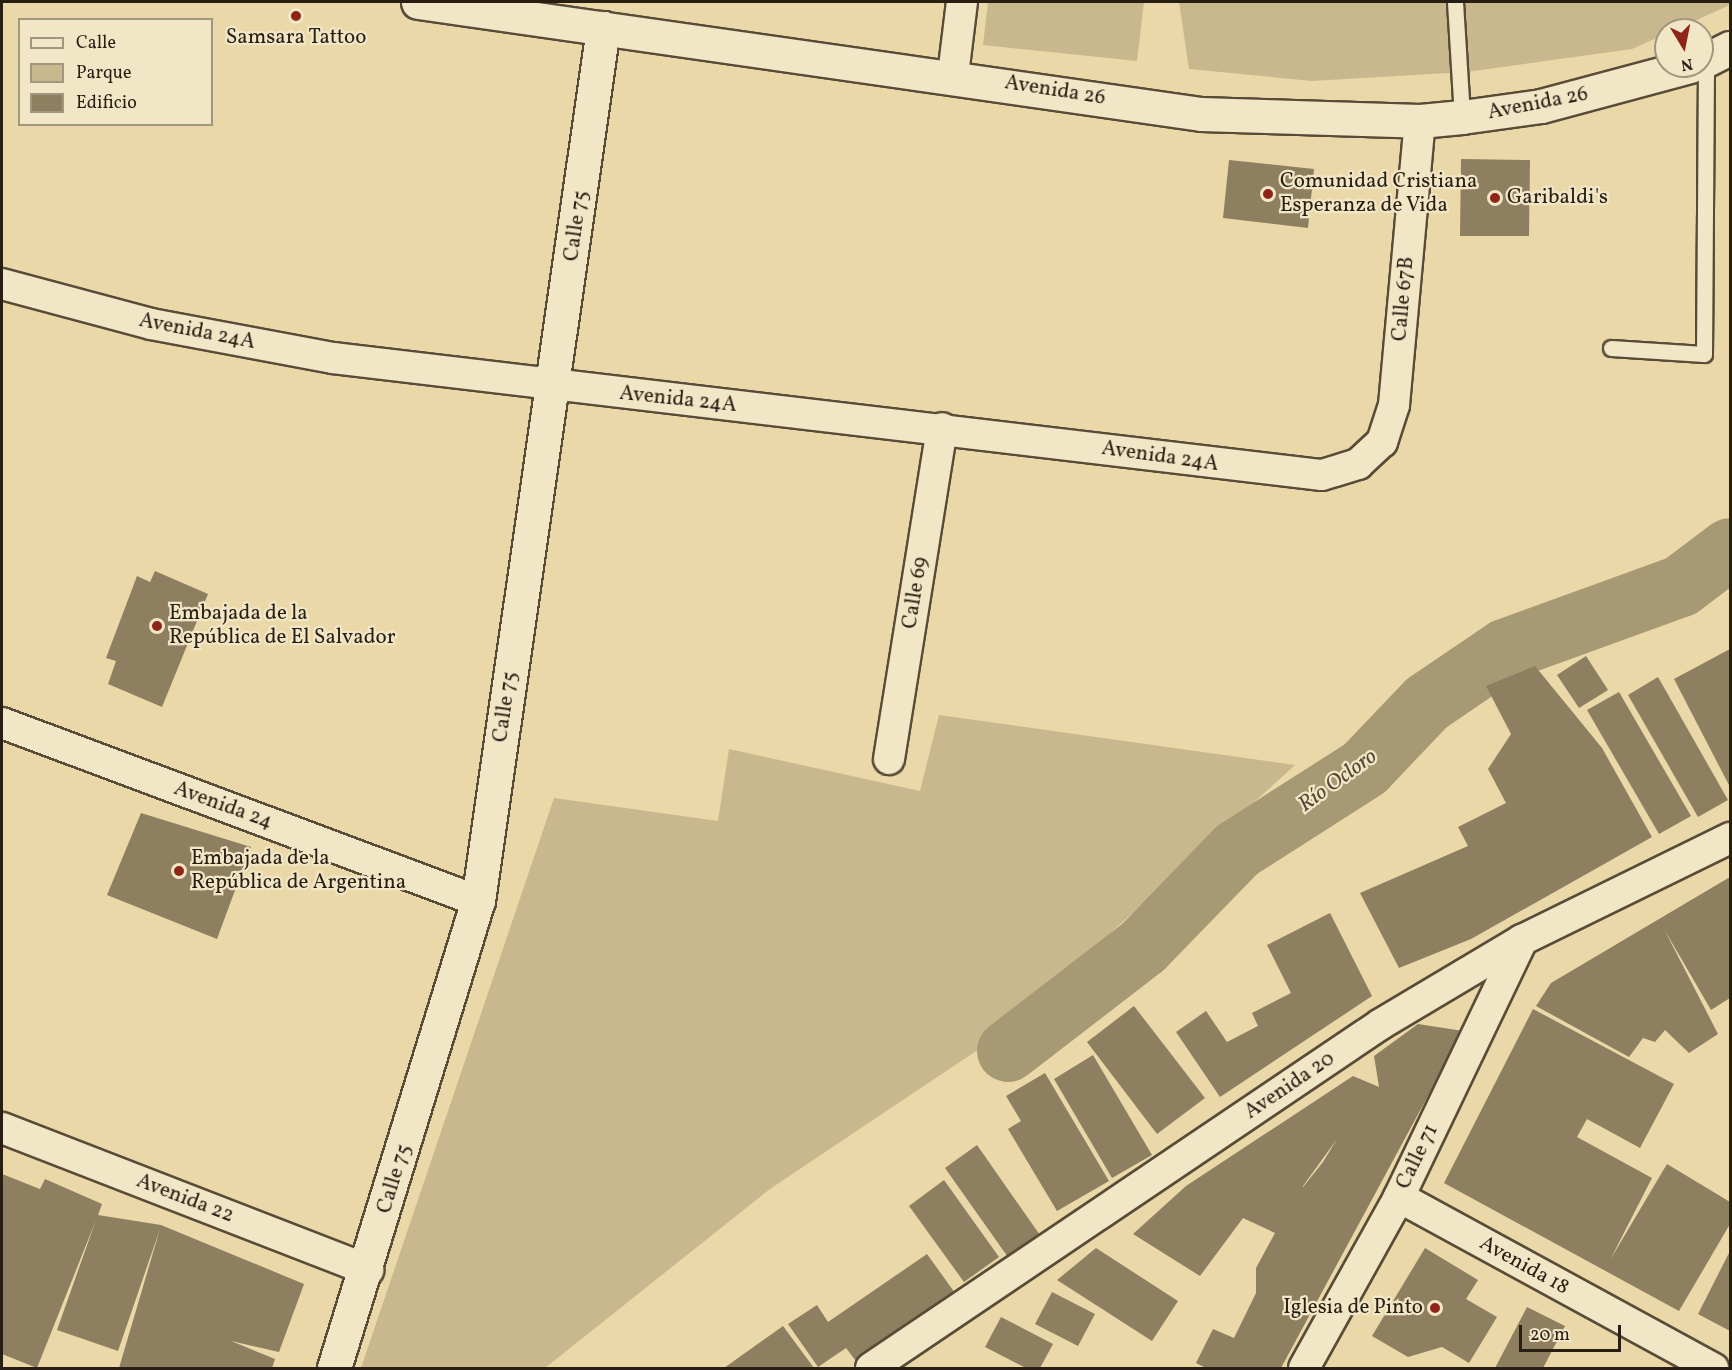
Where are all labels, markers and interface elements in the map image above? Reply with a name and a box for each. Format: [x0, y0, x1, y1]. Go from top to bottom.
marker: Samsara Tattoo [289, 9, 303, 23]
legend [18, 18, 213, 126]
north arrow [1654, 18, 1714, 78]
place label: Samsara Tattoo [225, 25, 367, 51]
text: Calle [76, 31, 116, 56]
text: N [1679, 52, 1694, 76]
text: Parque [76, 61, 131, 86]
street label: Avenida 26 [1003, 71, 1107, 111]
street label: Avenida 26 [1486, 82, 1590, 126]
text: Edificio [76, 91, 137, 116]
place label: Comunidad Cristiana Esperanza de Vida [1280, 169, 1477, 219]
place label: Garibaldi's [1507, 185, 1608, 211]
marker: Comunidad Cristiana Esperanza de Vida [1261, 187, 1275, 201]
street label: Calle 75 [560, 189, 594, 263]
marker: Garibaldi's [1488, 191, 1502, 205]
street label: Calle 67B [1388, 256, 1420, 342]
street label: Avenida 24A [137, 308, 257, 356]
street label: Avenida 24A [618, 381, 738, 419]
street label: Avenida 24A [1100, 436, 1220, 478]
street label: Calle 69 [898, 555, 934, 631]
place label: Embajada de la República de El Salvador [169, 601, 395, 651]
marker: Embajada de la República de El Salvador [150, 619, 164, 633]
street label: Calle 75 [489, 670, 523, 744]
water label: Río Ocloro [1294, 744, 1382, 818]
street label: Avenida 24 [170, 777, 276, 835]
place label: Embajada de la República de Argentina [191, 846, 406, 896]
marker: Embajada de la República de Argentina [172, 864, 186, 878]
street label: Avenida 20 [1240, 1047, 1340, 1125]
street label: Calle 71 [1392, 1120, 1444, 1194]
street label: Calle 75 [373, 1141, 417, 1217]
street label: Avenida 22 [133, 1169, 237, 1229]
street label: Avenida 18 [1475, 1231, 1573, 1301]
place label: Iglesia de Pinto [1283, 1295, 1423, 1321]
marker: Iglesia de Pinto [1428, 1301, 1442, 1315]
scale bar [1522, 1313, 1624, 1351]
text: 20 m [1530, 1323, 1570, 1348]

